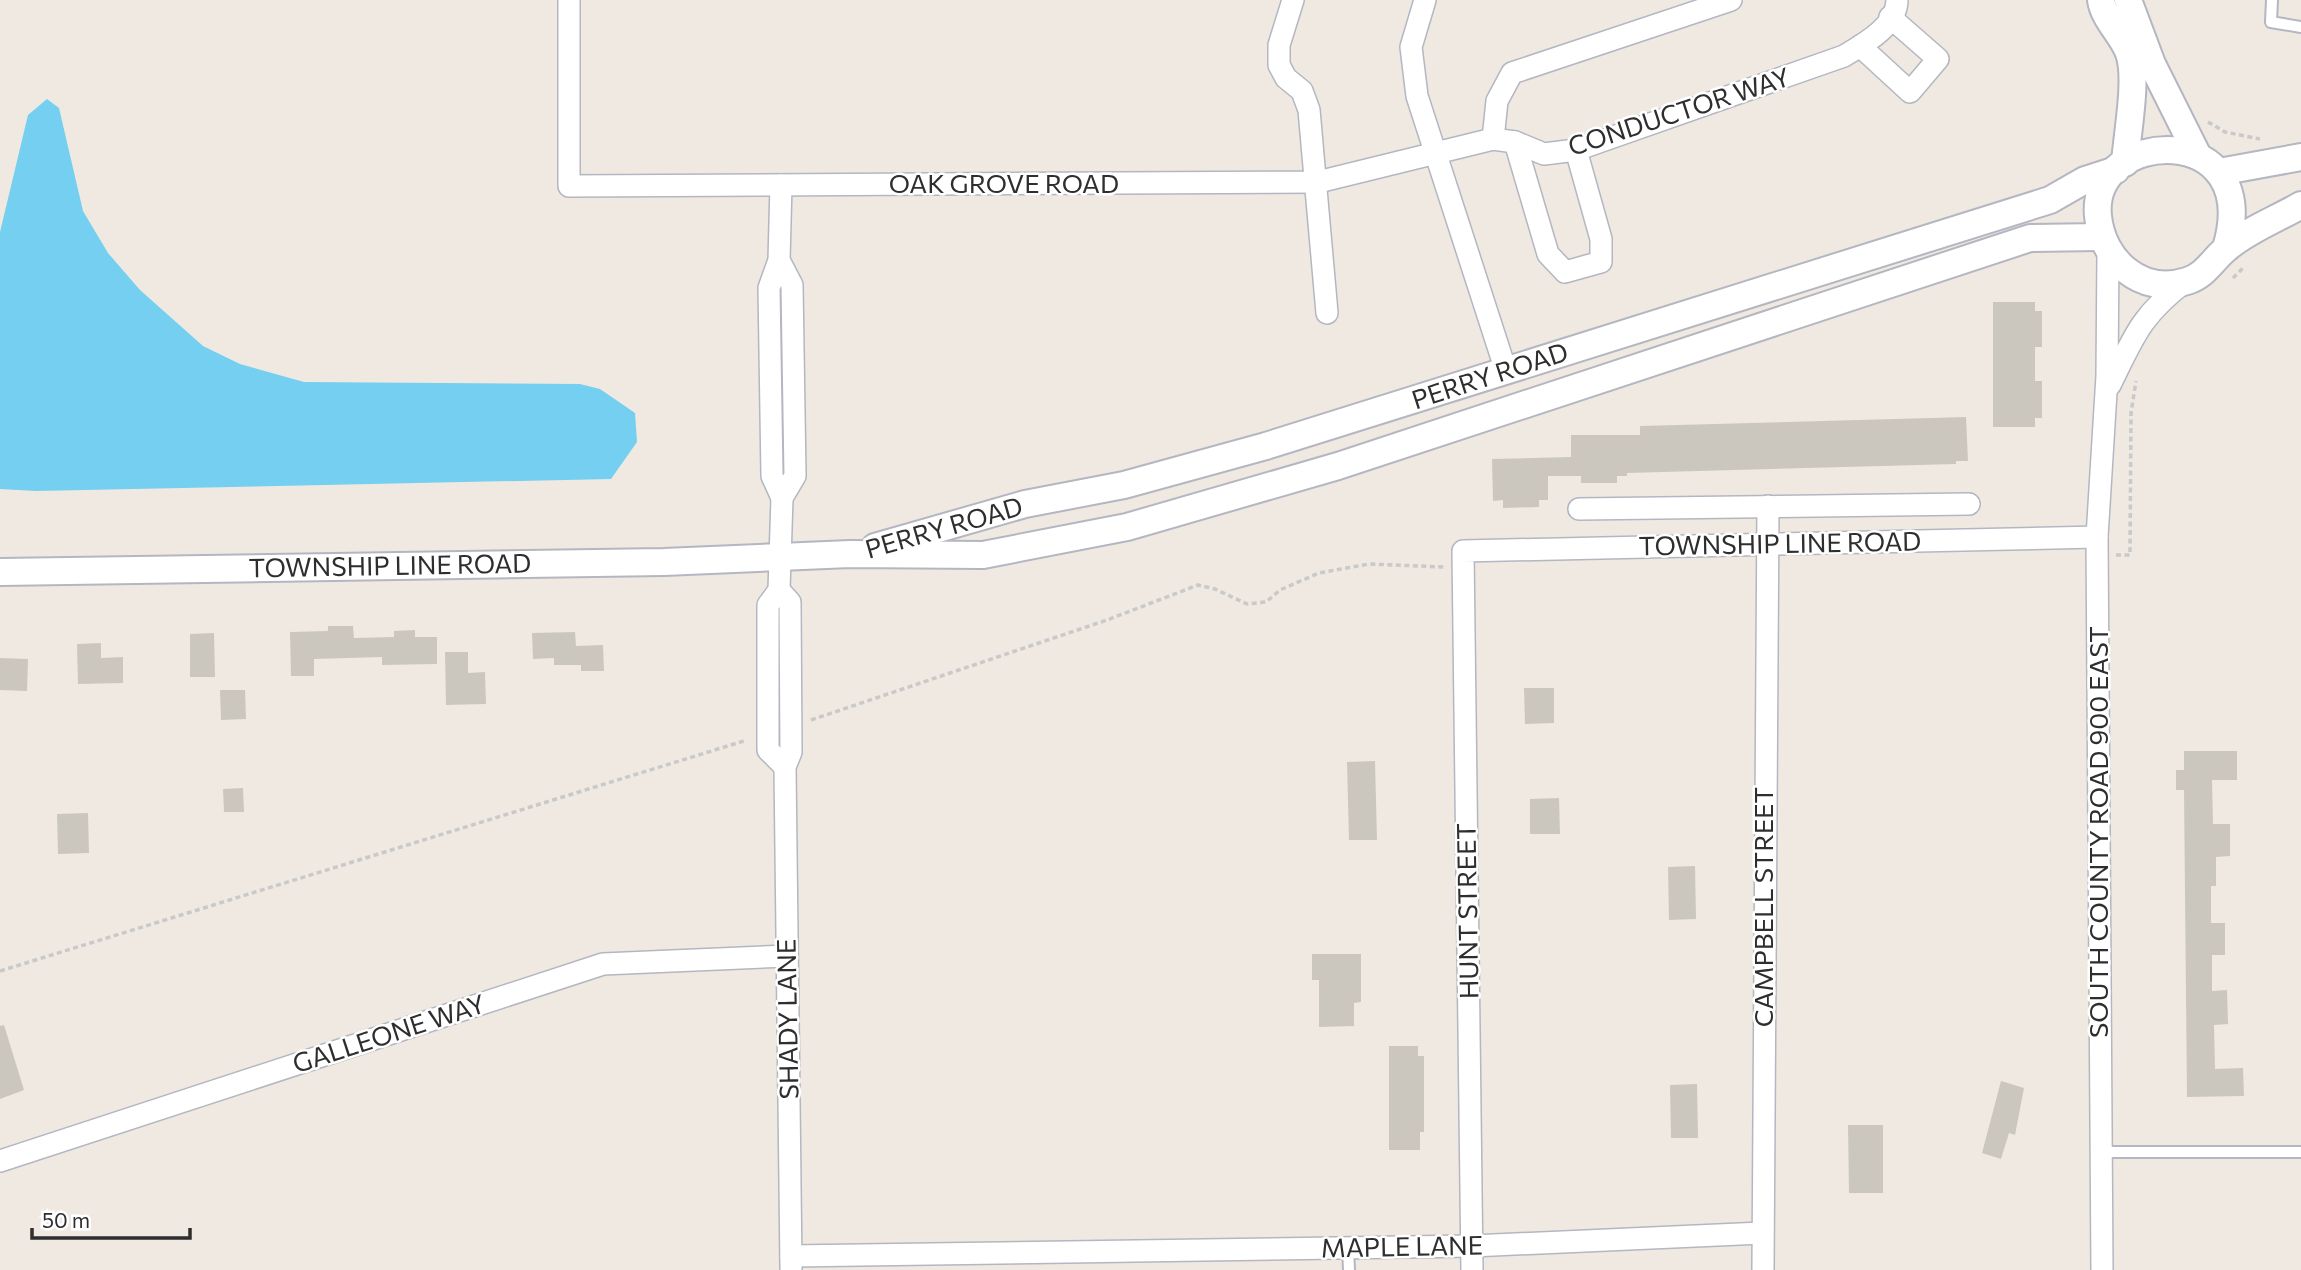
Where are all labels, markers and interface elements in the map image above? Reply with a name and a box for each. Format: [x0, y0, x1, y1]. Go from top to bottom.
street label: CONDUCTOR WAY [1564, 60, 1793, 161]
street label: OAK GROVE ROAD [889, 167, 1119, 198]
street label: PERRY ROAD [1408, 335, 1572, 414]
street label: PERRY ROAD [861, 489, 1026, 564]
street label: TOWNSHIP LINE ROAD [1638, 525, 1922, 560]
street label: TOWNSHIP LINE ROAD [248, 547, 532, 582]
street label: SOUTH COUNTY ROAD 900 EAST [2082, 626, 2113, 1038]
street label: CAMPBELL STREET [1747, 787, 1778, 1027]
street label: HUNT STREET [1449, 823, 1484, 999]
street label: SHADY LANE [770, 938, 803, 1100]
street label: GALLEONE WAY [288, 987, 489, 1078]
scale bar [32, 1196, 189, 1240]
text: 50 m [42, 1207, 90, 1232]
street label: MAPLE LANE [1321, 1229, 1483, 1262]

